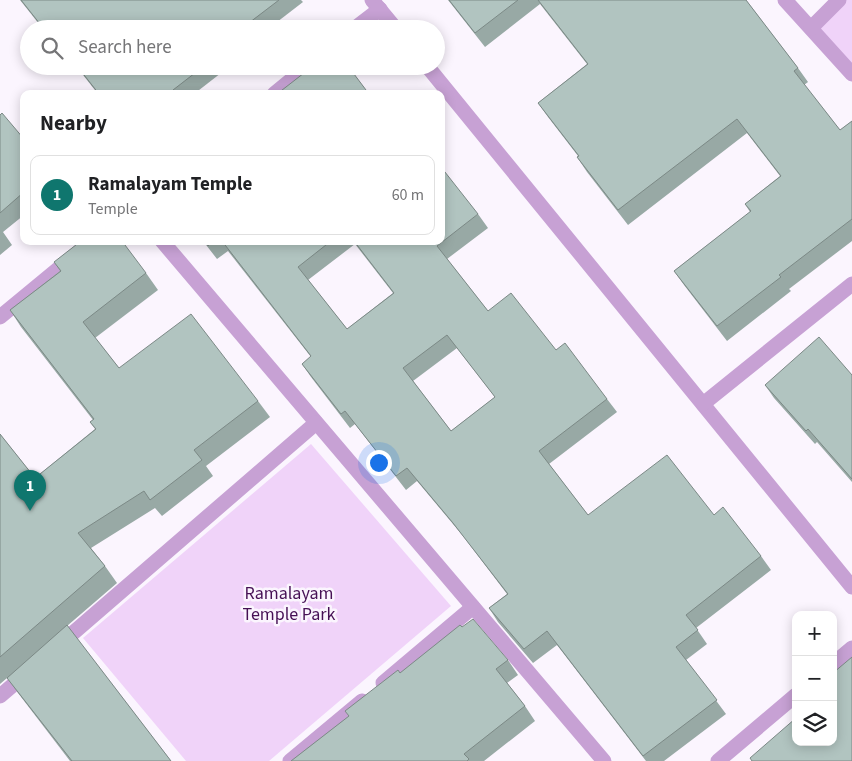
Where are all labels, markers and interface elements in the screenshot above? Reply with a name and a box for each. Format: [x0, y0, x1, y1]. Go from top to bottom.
search box [20, 20, 445, 75]
icon: search [38, 34, 66, 62]
text: Search here [78, 34, 172, 61]
text: Nearby [40, 108, 107, 138]
text: Ramalayam Temple [88, 171, 252, 198]
text: 1 [53, 184, 61, 206]
text: 60 m [392, 184, 424, 206]
text: Temple [88, 198, 138, 220]
your location [366, 450, 392, 476]
pin: 1 [14, 470, 46, 511]
park label: Ramalayam Temple Park [242, 581, 336, 627]
map controls [792, 611, 837, 746]
button: + [792, 611, 837, 656]
button: − [792, 656, 837, 701]
button: layers [792, 701, 837, 746]

